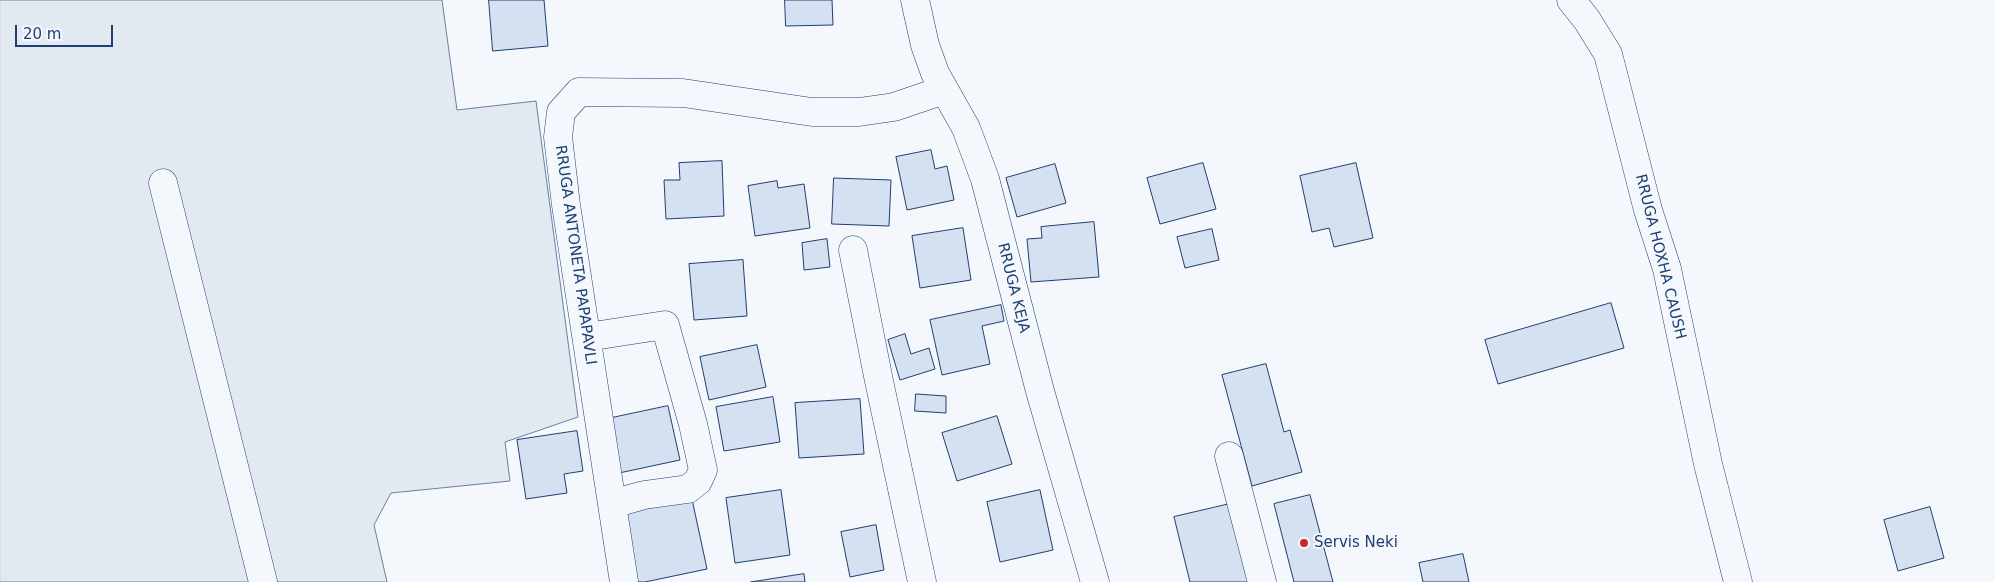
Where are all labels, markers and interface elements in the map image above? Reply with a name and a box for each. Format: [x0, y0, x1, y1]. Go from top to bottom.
scale bar [18, 15, 115, 47]
text: 20 m [23, 25, 61, 43]
street label: RRUGA ANTONETA PAPAPAVLI [551, 144, 599, 366]
street label: RRUGA HOXHA CAUSH [1631, 172, 1689, 342]
street label: RRUGA KEJA [993, 241, 1033, 335]
place label: Servis Neki [1314, 534, 1398, 552]
marker: Servis Neki [1298, 537, 1310, 549]

